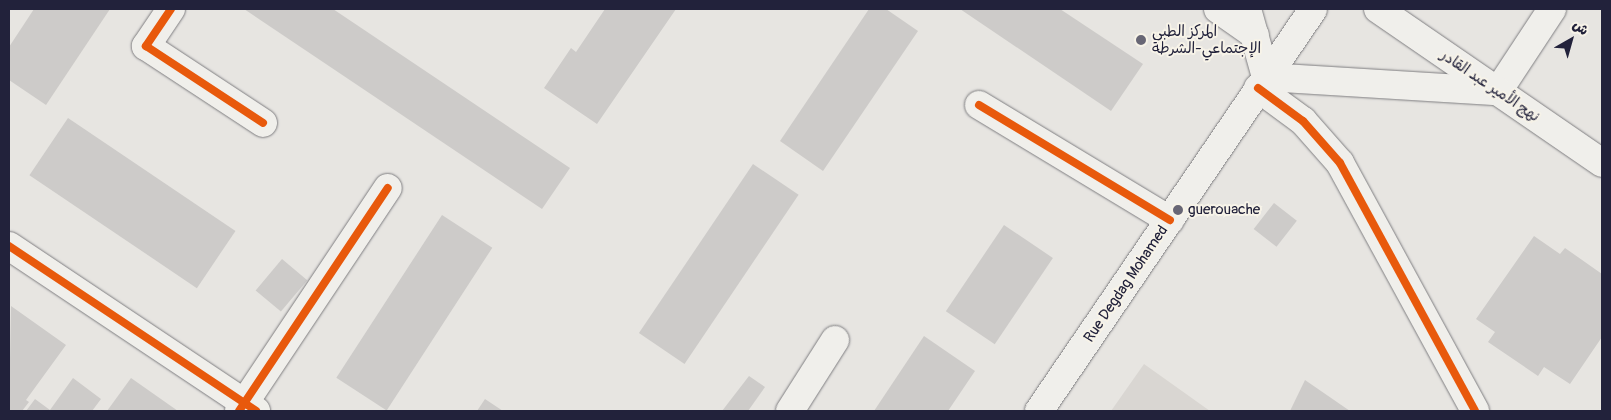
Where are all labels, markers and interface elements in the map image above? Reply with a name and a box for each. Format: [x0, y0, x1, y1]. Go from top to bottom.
north arrow [1546, 15, 1596, 65]
text: ش [1569, 16, 1592, 39]
place label: المركز الطبي الإجتماعي-الشرطة [1152, 22, 1261, 57]
marker: المركز الطبي الإجتماعي-الشرطة [1134, 33, 1148, 47]
street label: نهج الأمير عبد القادر [1437, 46, 1543, 126]
place label: guerouache [1188, 201, 1260, 219]
marker: guerouache [1172, 204, 1184, 216]
street label: Rue Degdag Mohamed [1080, 222, 1172, 346]

